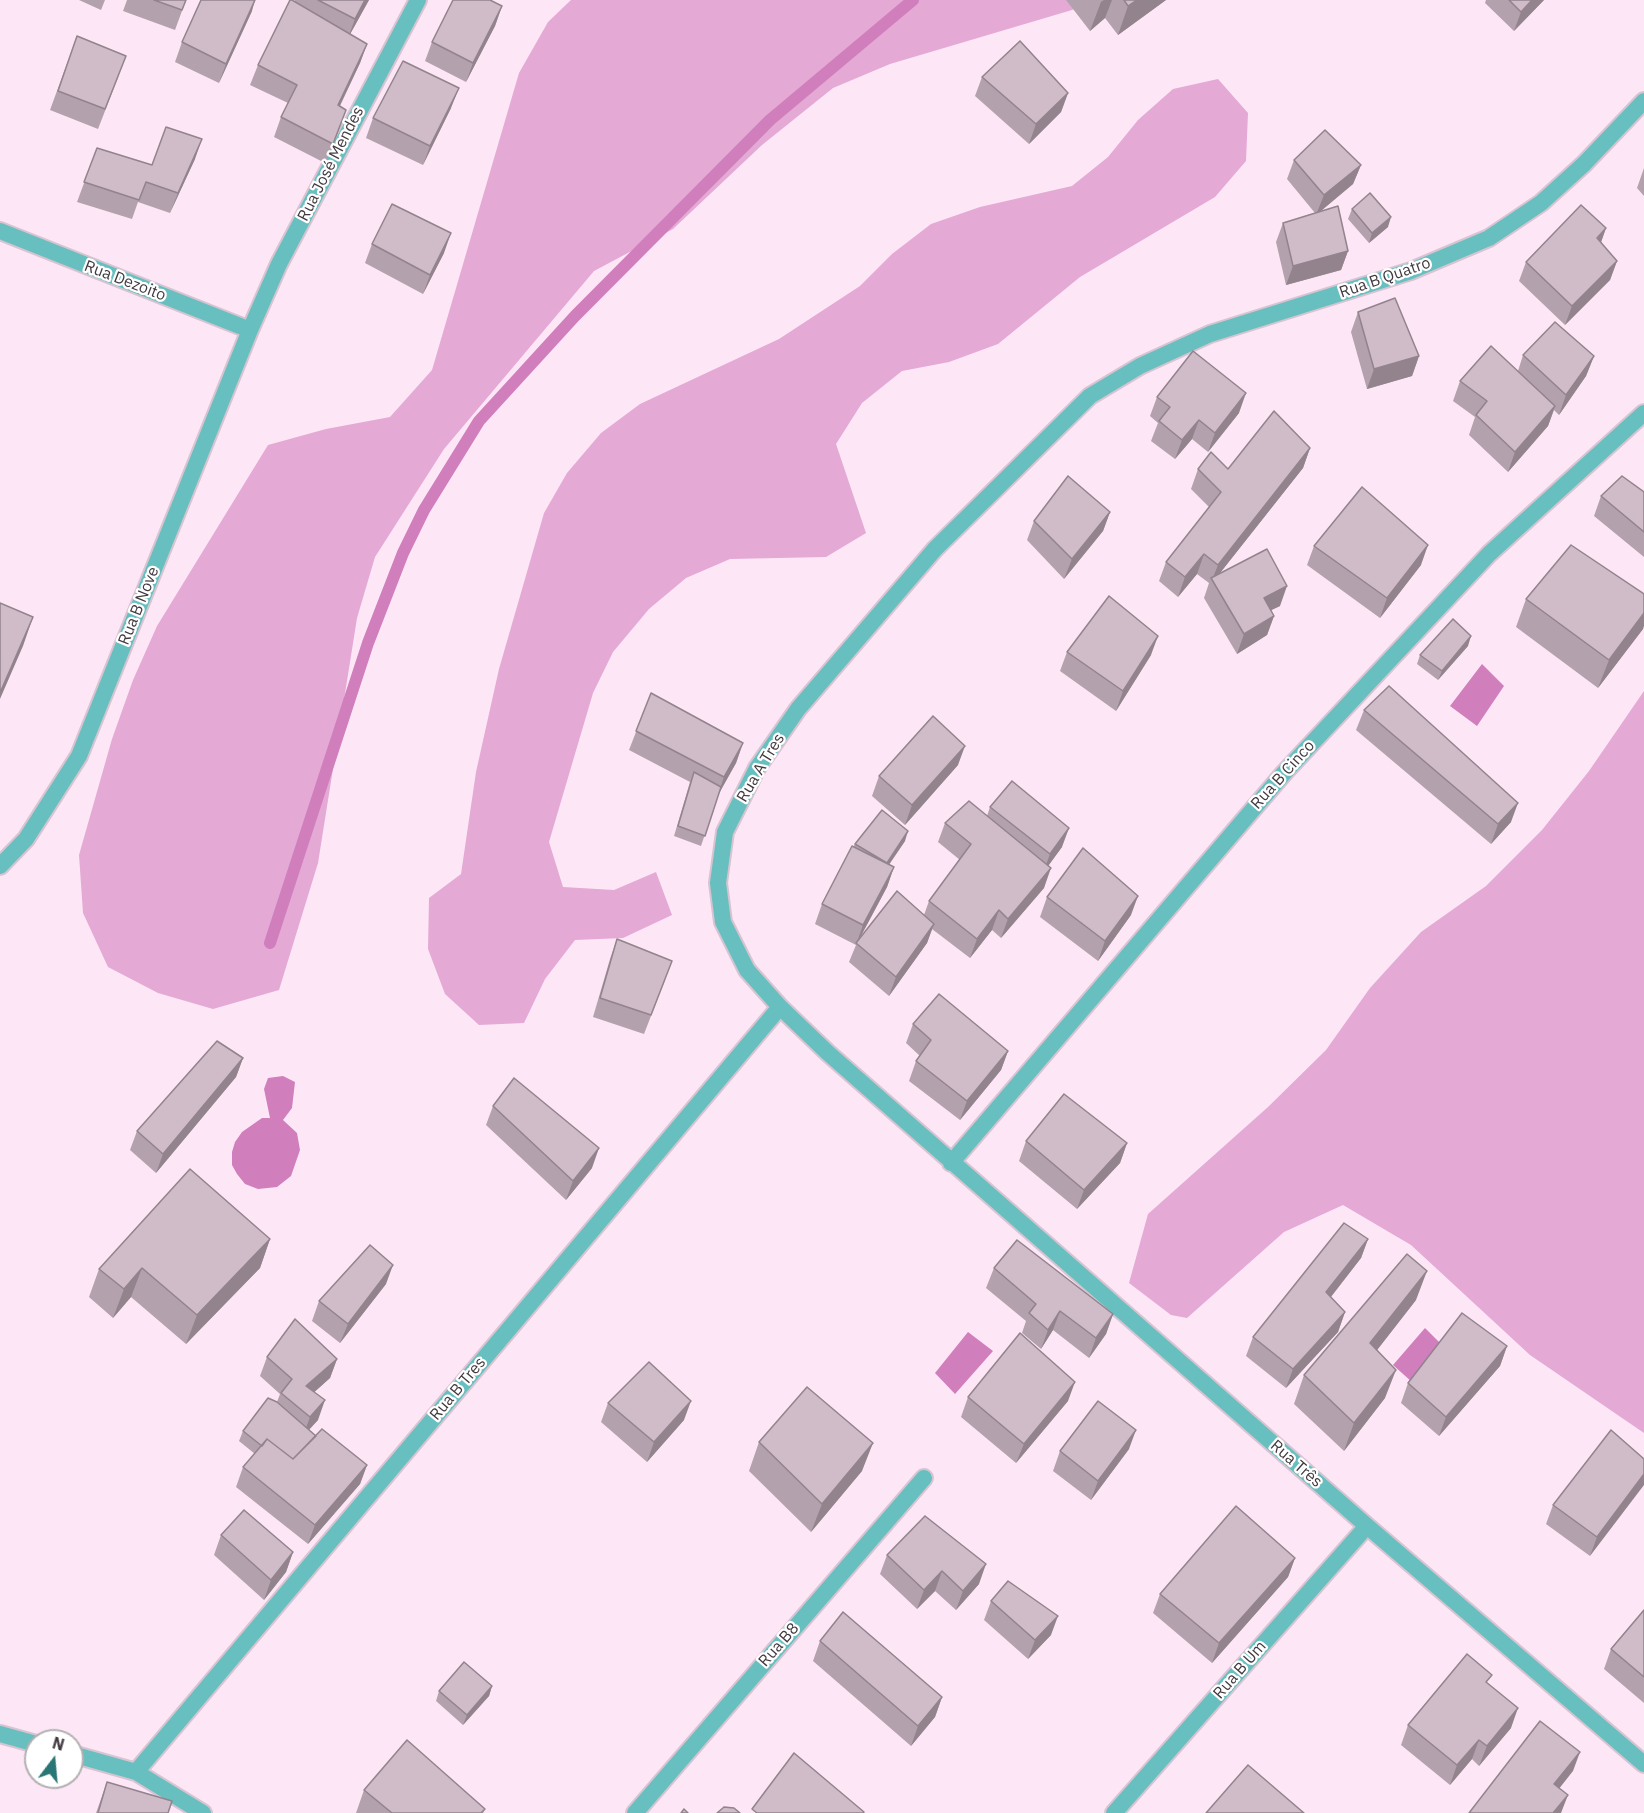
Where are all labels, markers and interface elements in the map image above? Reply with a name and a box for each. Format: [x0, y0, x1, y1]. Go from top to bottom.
street label: Rua José Mendes [294, 104, 368, 224]
street label: Rua B Quatro [1337, 253, 1433, 303]
street label: Rua Dezoito [81, 257, 169, 305]
street label: Rua B Nove [115, 564, 163, 648]
street label: Rua A Tres [733, 730, 789, 806]
street label: Rua B Cinco [1247, 737, 1319, 813]
street label: Rua B Tres [426, 1353, 490, 1425]
street label: Rua Três [1266, 1436, 1326, 1492]
street label: Rua B8 [755, 1619, 803, 1671]
street label: Rua B Um [1210, 1637, 1270, 1703]
north arrow [24, 1729, 84, 1789]
text: N [50, 1732, 67, 1755]

